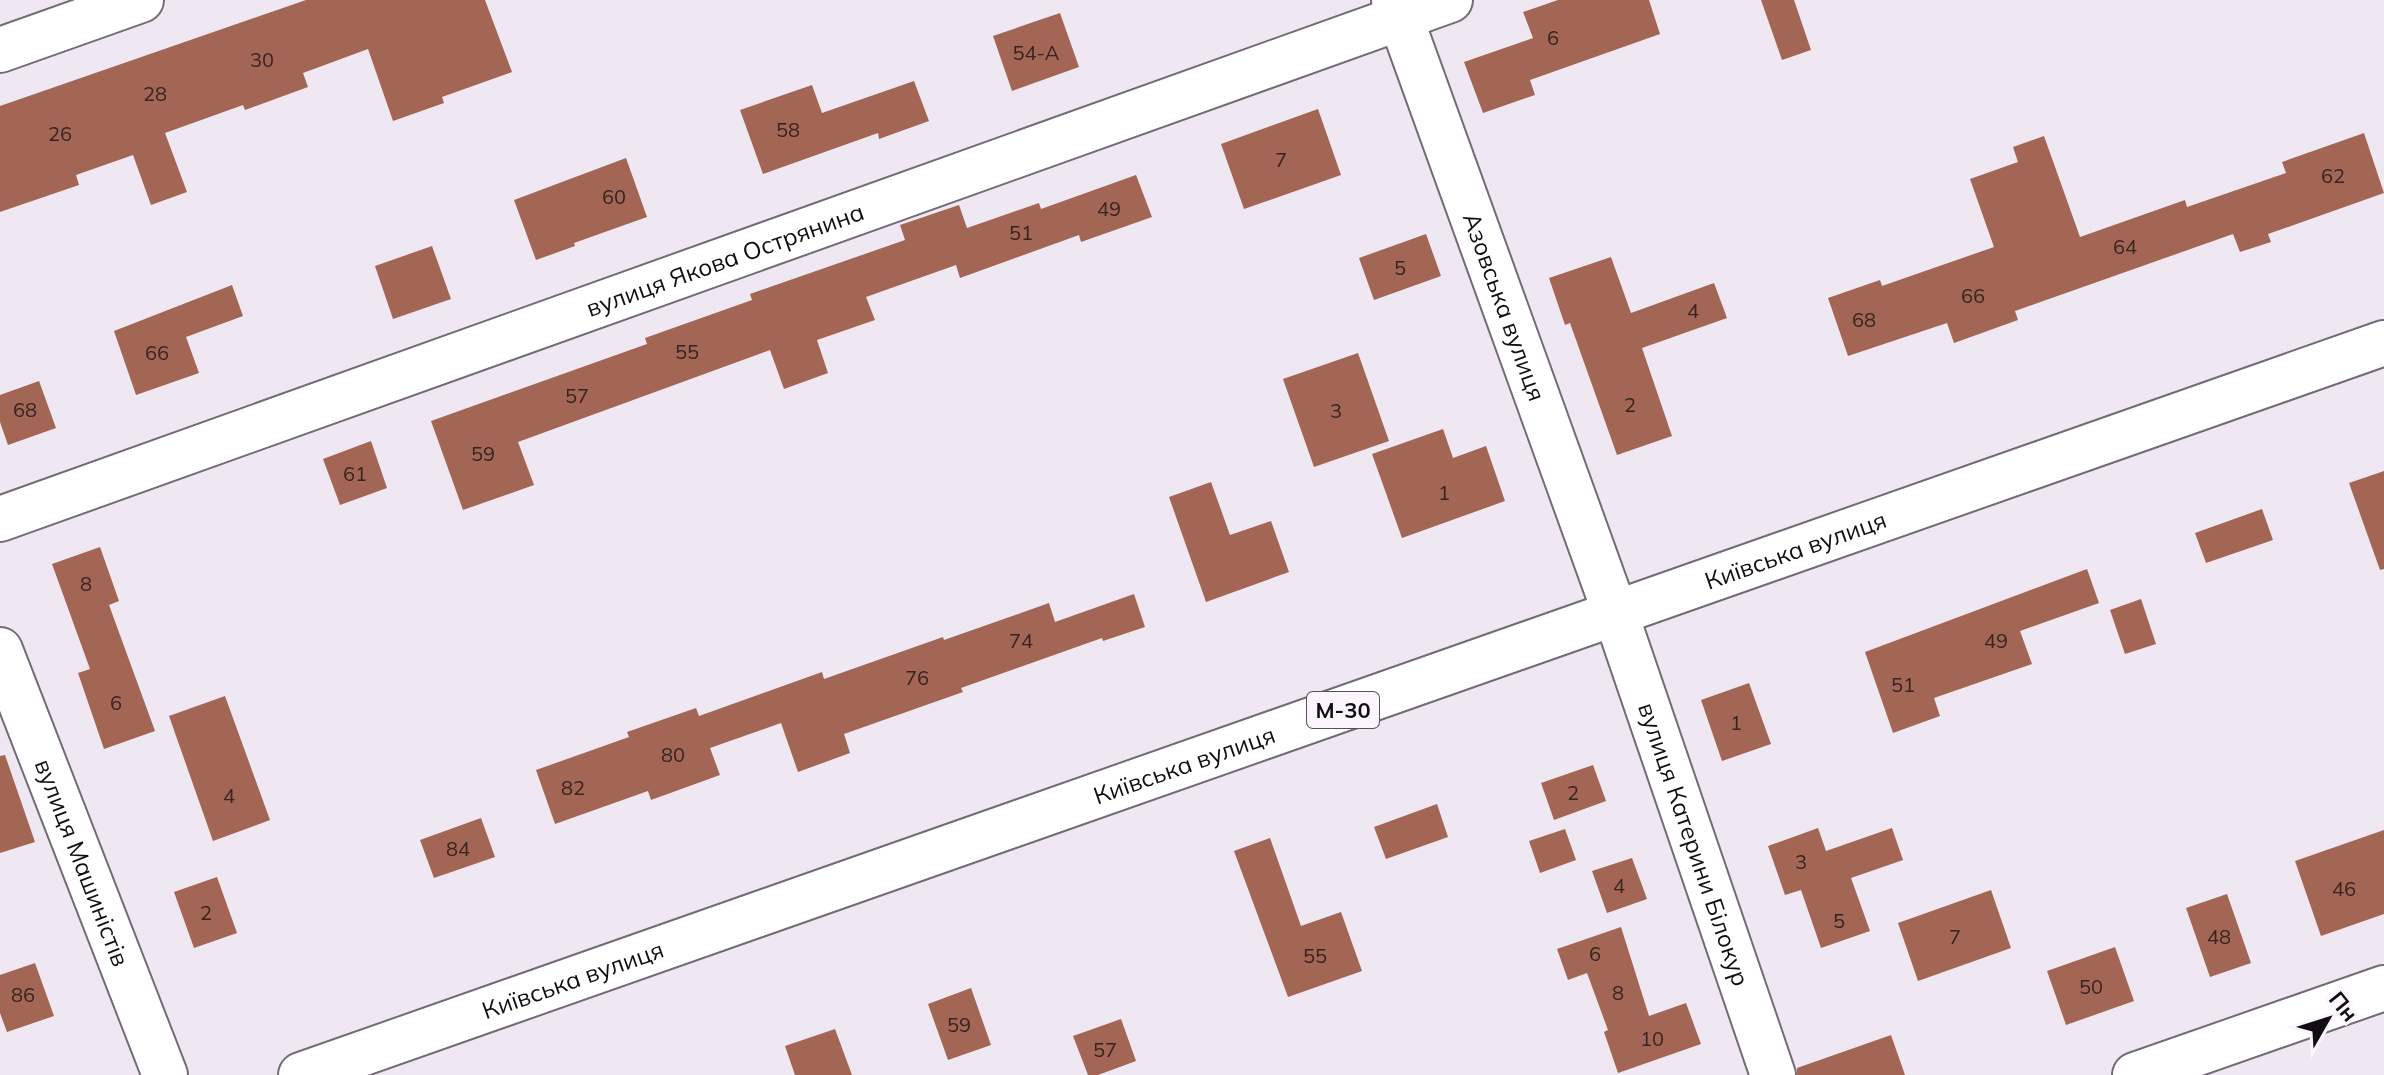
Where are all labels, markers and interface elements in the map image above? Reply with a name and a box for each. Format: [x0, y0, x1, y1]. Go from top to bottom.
house number: 6 [1547, 25, 1559, 50]
house number: 54-А [1013, 40, 1060, 65]
house number: 30 [250, 47, 274, 72]
house number: 28 [143, 81, 167, 106]
house number: 58 [776, 117, 800, 142]
house number: 26 [48, 121, 72, 146]
house number: 7 [1275, 147, 1287, 172]
house number: 62 [2321, 163, 2345, 188]
house number: 60 [602, 184, 626, 209]
street label: вулиця Якова Острянина [582, 196, 868, 323]
house number: 49 [1097, 196, 1121, 221]
street label: Азовська вулиця [1457, 208, 1552, 405]
house number: 51 [1009, 220, 1033, 245]
house number: 64 [2113, 234, 2137, 259]
house number: 5 [1394, 255, 1406, 280]
house number: 66 [1961, 283, 1985, 308]
house number: 4 [1687, 298, 1699, 323]
house number: 68 [1852, 307, 1876, 332]
house number: 55 [675, 339, 699, 364]
house number: 66 [145, 340, 169, 365]
house number: 57 [565, 383, 589, 408]
house number: 2 [1624, 392, 1636, 417]
house number: 68 [13, 397, 37, 422]
house number: 3 [1330, 398, 1342, 423]
house number: 59 [471, 441, 495, 466]
house number: 61 [343, 461, 367, 486]
house number: 1 [1438, 480, 1450, 505]
street label: Київська вулиця [1701, 504, 1890, 596]
house number: 8 [80, 571, 92, 596]
house number: 74 [1009, 628, 1033, 653]
house number: 49 [1984, 628, 2008, 653]
house number: 76 [905, 665, 929, 690]
house number: 51 [1891, 672, 1915, 697]
house number: 6 [110, 690, 122, 715]
road number: М-30 [1307, 692, 1379, 728]
street label: вулиця Катерини Білокур [1632, 699, 1756, 990]
house number: 1 [1730, 710, 1742, 735]
street label: Київська вулиця [1089, 719, 1279, 810]
house number: 80 [661, 742, 685, 767]
street label: вулиця Машиністів [29, 755, 136, 971]
house number: 82 [561, 775, 585, 800]
house number: 2 [1567, 780, 1579, 805]
house number: 4 [223, 783, 235, 808]
house number: 84 [446, 836, 470, 861]
house number: 3 [1795, 849, 1807, 874]
house number: 4 [1613, 873, 1625, 898]
house number: 46 [2332, 876, 2356, 901]
house number: 2 [200, 900, 212, 925]
house number: 5 [1833, 908, 1845, 933]
house number: 7 [1949, 924, 1961, 949]
house number: 48 [2207, 924, 2231, 949]
street label: Київська вулиця [478, 934, 668, 1025]
house number: 6 [1589, 941, 1601, 966]
house number: 55 [1303, 943, 1327, 968]
house number: 50 [2079, 974, 2103, 999]
north arrow [2288, 979, 2368, 1059]
house number: 8 [1612, 980, 1624, 1005]
house number: 86 [11, 982, 35, 1007]
text: Пн [2323, 986, 2364, 1027]
house number: 59 [947, 1012, 971, 1037]
house number: 10 [1640, 1026, 1664, 1051]
house number: 57 [1093, 1037, 1117, 1062]

